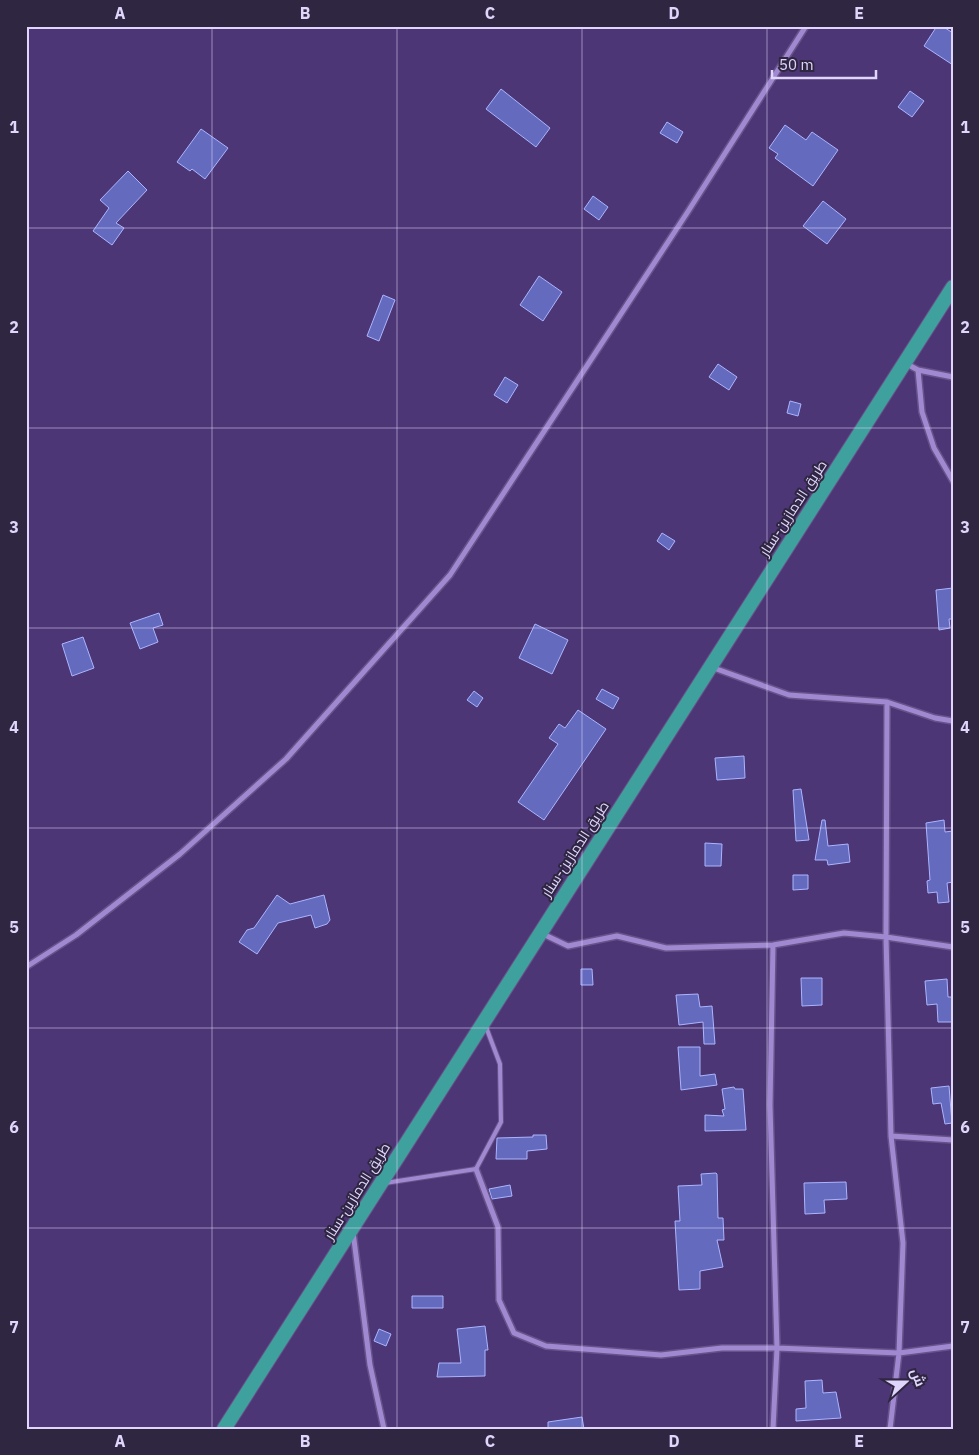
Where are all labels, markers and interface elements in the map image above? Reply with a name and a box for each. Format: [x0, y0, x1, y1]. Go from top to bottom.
text: A [115, 3, 126, 23]
text: B [300, 3, 311, 23]
text: C [485, 3, 495, 23]
text: D [668, 3, 680, 23]
text: E [854, 3, 864, 23]
scale bar [772, 48, 875, 80]
text: 50 m [779, 55, 814, 74]
text: 1 [9, 117, 19, 137]
text: 1 [960, 117, 970, 137]
text: 2 [9, 317, 19, 337]
text: 2 [960, 317, 970, 337]
street label: طريق الدمازين-سنار [755, 457, 831, 560]
text: 3 [9, 517, 19, 537]
text: 3 [960, 517, 970, 537]
text: 4 [9, 717, 19, 737]
text: 4 [960, 717, 970, 737]
street label: طريق الدمازين-سنار [537, 798, 613, 901]
text: 5 [9, 917, 19, 937]
text: 5 [960, 917, 970, 937]
text: 6 [9, 1117, 19, 1137]
text: 6 [960, 1117, 970, 1137]
street label: طريق الدمازين-سنار [319, 1139, 394, 1244]
text: 7 [9, 1317, 19, 1337]
text: 7 [960, 1317, 970, 1337]
north arrow [882, 1358, 932, 1408]
text: ش [907, 1366, 930, 1389]
text: A [115, 1431, 126, 1451]
text: B [300, 1431, 311, 1451]
text: C [485, 1431, 495, 1451]
text: D [668, 1431, 680, 1451]
text: E [854, 1431, 864, 1451]

